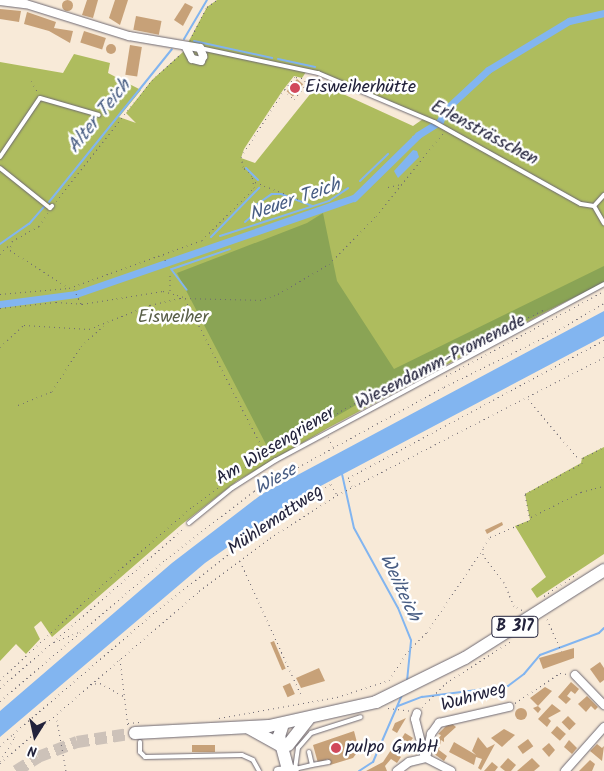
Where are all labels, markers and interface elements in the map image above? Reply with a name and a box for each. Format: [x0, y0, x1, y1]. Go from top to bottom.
water label: Alter Teich [63, 76, 137, 158]
place label: Eisweiherhütte [305, 77, 416, 99]
marker: Eisweiherhütte [289, 82, 301, 94]
street label: Erlensträsschen [427, 97, 541, 171]
water label: Neuer Teich [246, 175, 344, 227]
park label: Eisweiher [138, 307, 208, 329]
street label: Wiesendamm-Promenade [353, 311, 529, 415]
street label: Am Wiesengriener [213, 403, 339, 491]
water label: Wiese [251, 459, 301, 501]
street label: Mühlemattweg [224, 481, 328, 561]
water label: Weilteich [374, 551, 424, 625]
road number: B 317 [491, 614, 539, 640]
street label: Wuhrweg [439, 678, 509, 718]
north arrow [10, 711, 60, 761]
place label: pulpo GmbH [346, 737, 438, 759]
text: N [26, 739, 39, 762]
marker: pulpo GmbH [330, 742, 342, 754]

